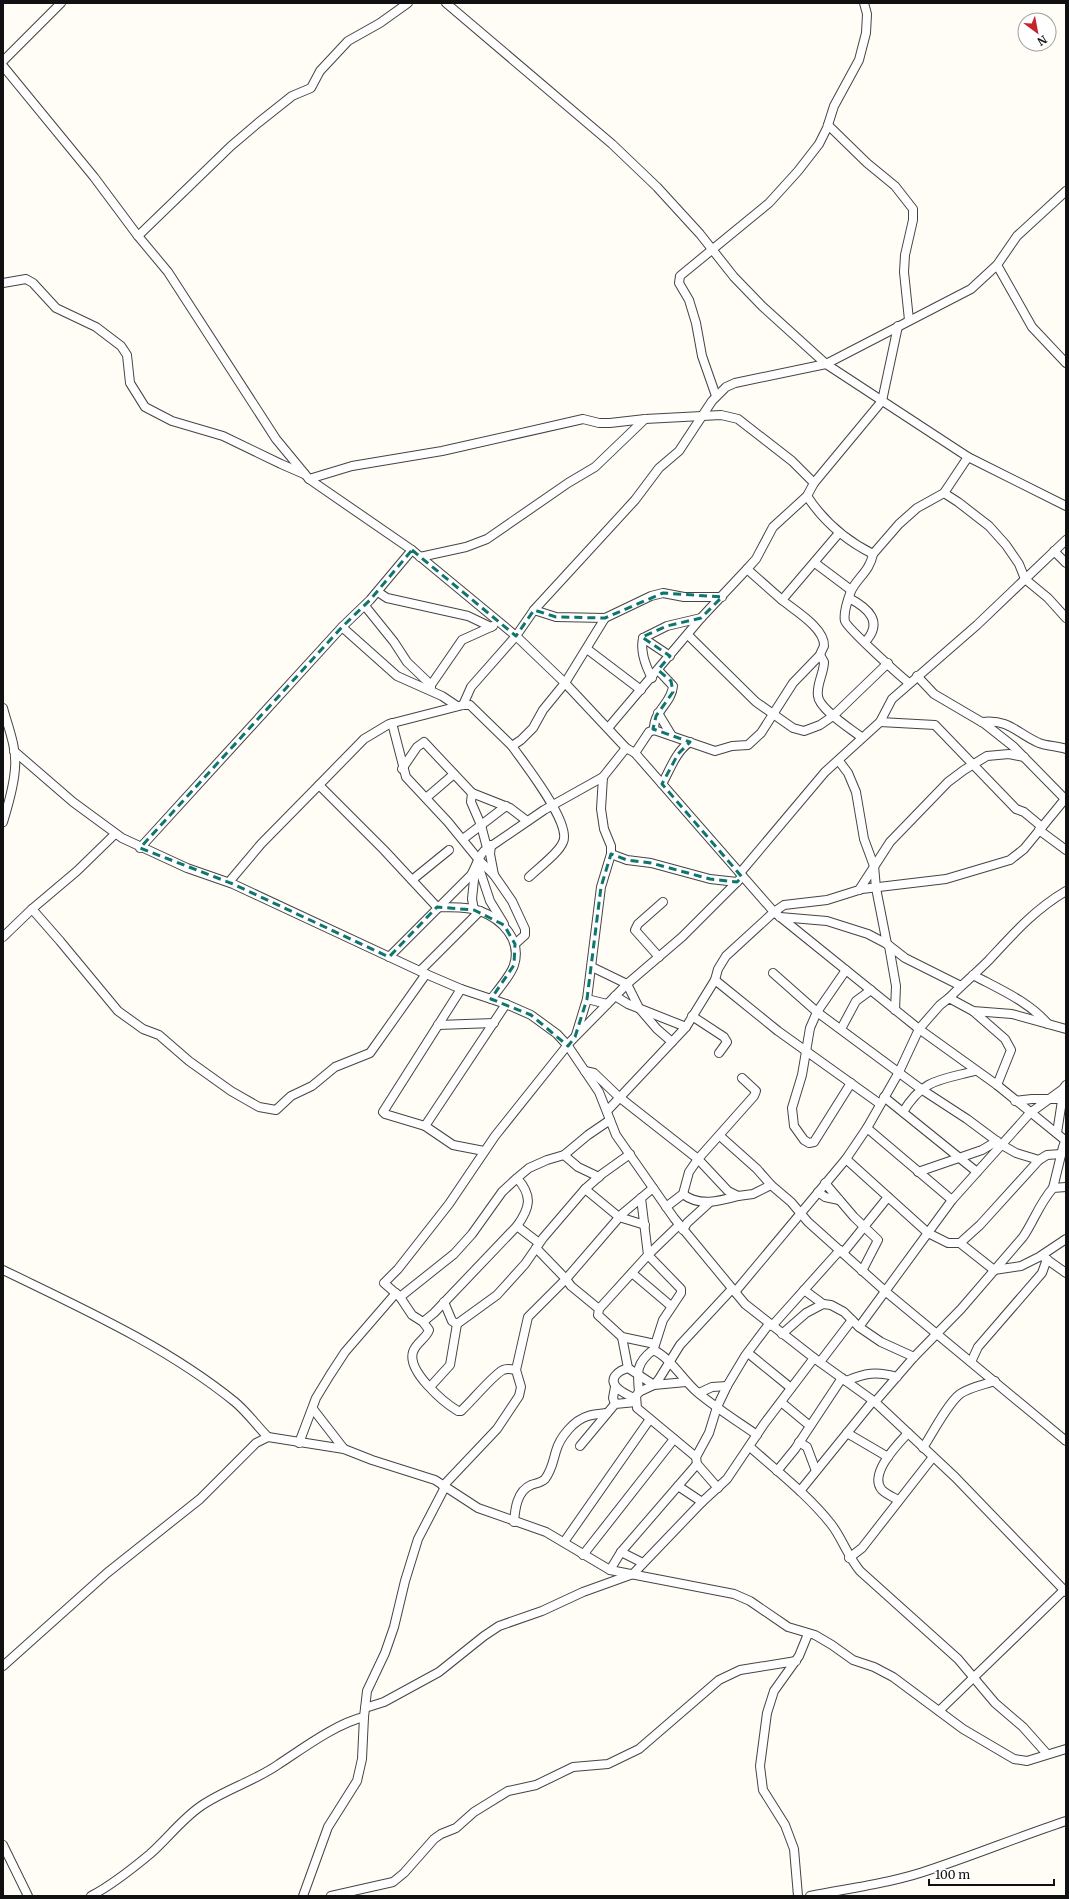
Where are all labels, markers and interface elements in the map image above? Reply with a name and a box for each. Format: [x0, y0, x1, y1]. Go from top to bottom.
north arrow [1017, 12, 1057, 52]
text: N [1035, 32, 1050, 49]
scale bar [929, 1861, 1054, 1887]
text: 100 m [935, 1867, 970, 1882]

